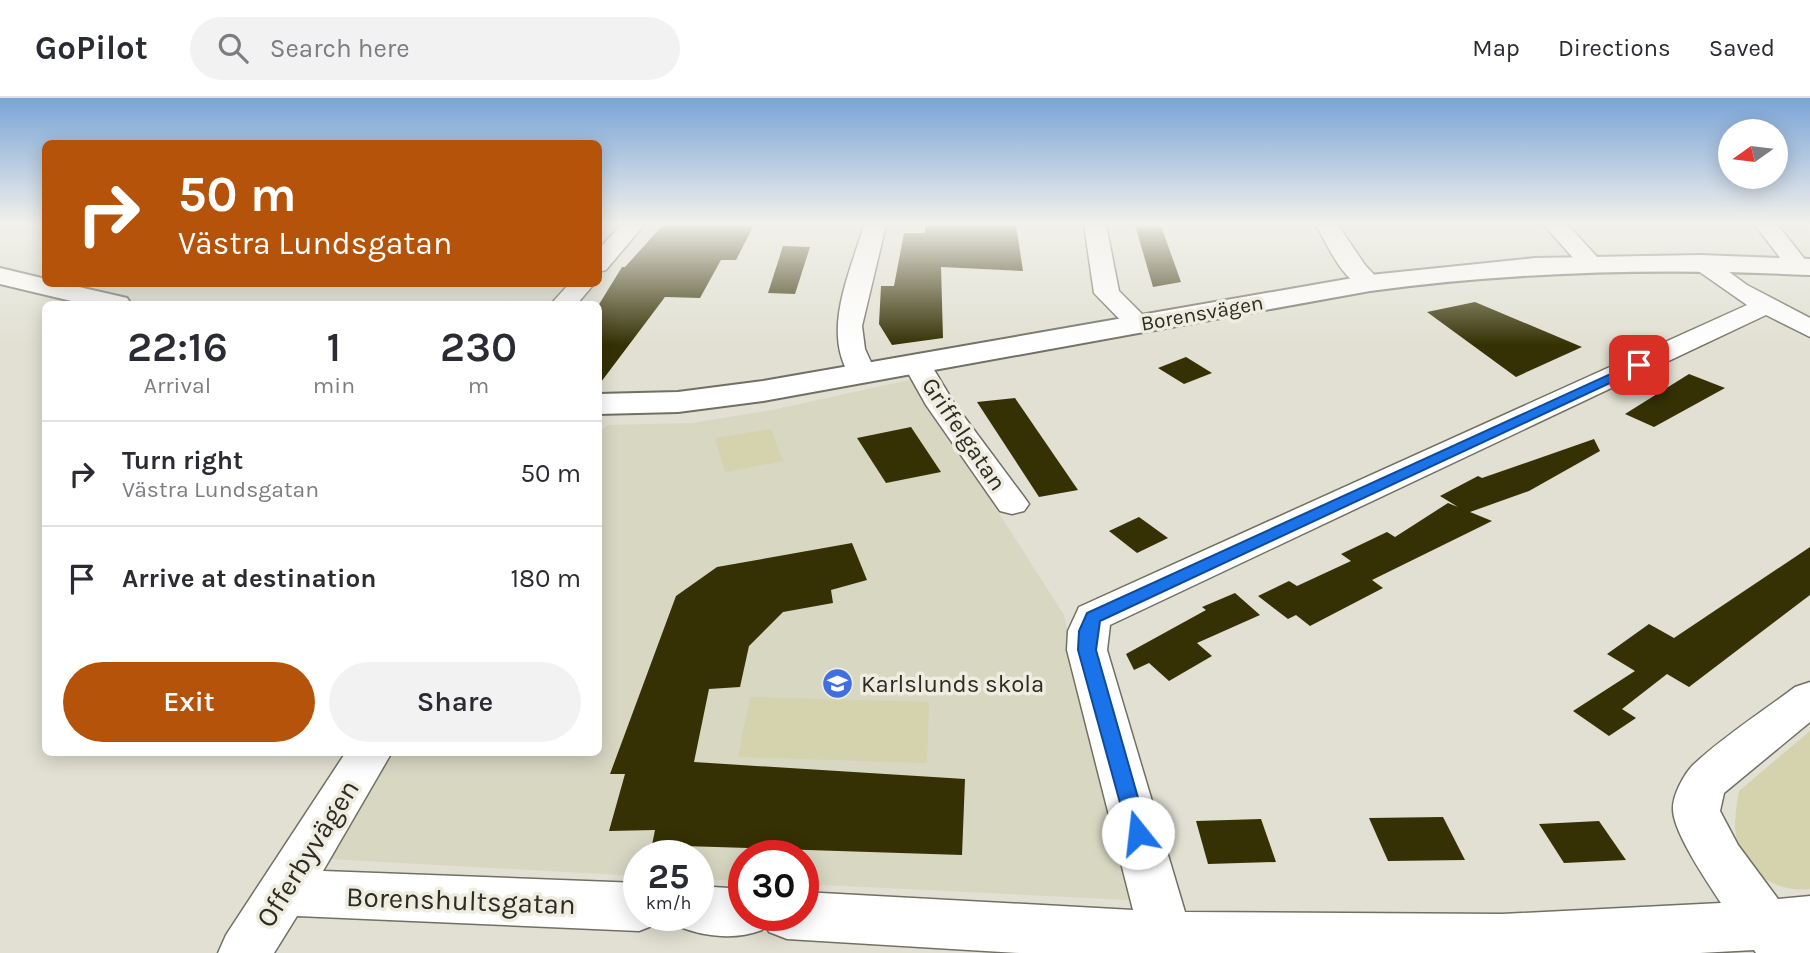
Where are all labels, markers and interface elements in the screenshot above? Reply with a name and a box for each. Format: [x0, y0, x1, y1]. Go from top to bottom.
search box [190, 17, 680, 80]
text: GoPilot [35, 29, 148, 67]
icon: search [214, 29, 252, 67]
text: Search here [270, 33, 410, 64]
text: Map [1472, 34, 1520, 62]
text: Directions [1558, 34, 1671, 62]
text: Saved [1709, 34, 1775, 62]
north arrow [1718, 119, 1788, 189]
map controls [1718, 119, 1788, 189]
text: 50 m [178, 166, 296, 223]
icon: right [63, 168, 154, 259]
text: Västra Lundsgatan [178, 225, 452, 262]
street label: Borensvägen [1139, 290, 1265, 336]
text: 22:16 [127, 322, 228, 372]
text: 1 [327, 322, 341, 372]
text: 230 [440, 322, 517, 372]
pin [1609, 335, 1669, 395]
icon: arrive [1620, 346, 1658, 384]
text: Arrival [144, 372, 211, 399]
text: min [313, 372, 355, 399]
text: m [468, 372, 489, 399]
street label: Griffelgatan [916, 372, 1012, 496]
text: Turn right [122, 445, 243, 476]
icon: right [63, 455, 101, 493]
text: 50 m [520, 458, 581, 489]
text: Västra Lundsgatan [122, 476, 319, 503]
icon: arrive [63, 560, 101, 598]
text: Arrive at destination [122, 563, 376, 594]
text: 180 m [511, 563, 581, 594]
button: Exit [63, 662, 315, 742]
button: Share [329, 662, 581, 742]
school or university icon: Karlslunds skola [821, 667, 855, 701]
place label: Karlslunds skola [861, 670, 1044, 698]
street label: Offerbyvägen [249, 773, 366, 933]
position arrow [1101, 796, 1175, 870]
speed limit sign: 30 [728, 840, 819, 931]
text: 25 [648, 856, 689, 897]
street label: Borenshultsgatan [346, 880, 576, 921]
text: km/h [646, 892, 691, 914]

